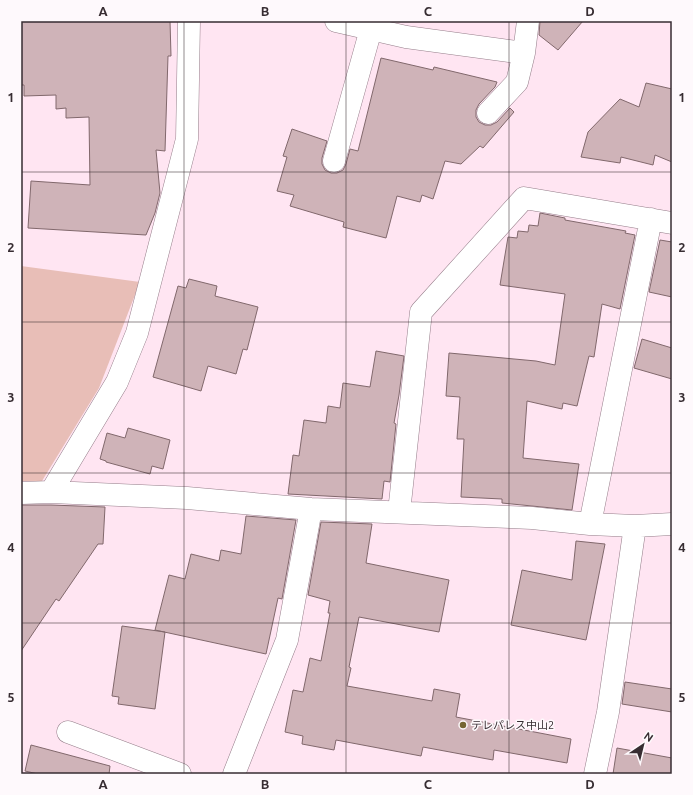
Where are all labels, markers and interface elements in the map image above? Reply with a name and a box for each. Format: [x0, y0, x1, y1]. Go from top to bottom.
text: A [98, 4, 108, 18]
text: B [261, 4, 270, 18]
text: C [424, 4, 433, 18]
text: D [585, 4, 595, 18]
text: 1 [7, 90, 15, 104]
text: 1 [678, 90, 686, 104]
text: 2 [7, 240, 15, 254]
text: 2 [678, 240, 686, 254]
text: 3 [7, 390, 15, 404]
text: 3 [678, 390, 686, 404]
text: 4 [7, 540, 15, 554]
text: 4 [678, 540, 686, 554]
text: 5 [7, 690, 15, 704]
text: 5 [678, 690, 686, 704]
place label: テレパレス中山2 [471, 719, 554, 731]
marker: テレパレス中山2 [458, 720, 468, 730]
north arrow [623, 725, 663, 765]
text: N [642, 730, 656, 744]
text: A [98, 777, 108, 791]
text: B [261, 777, 270, 791]
text: C [424, 777, 433, 791]
text: D [585, 777, 595, 791]

